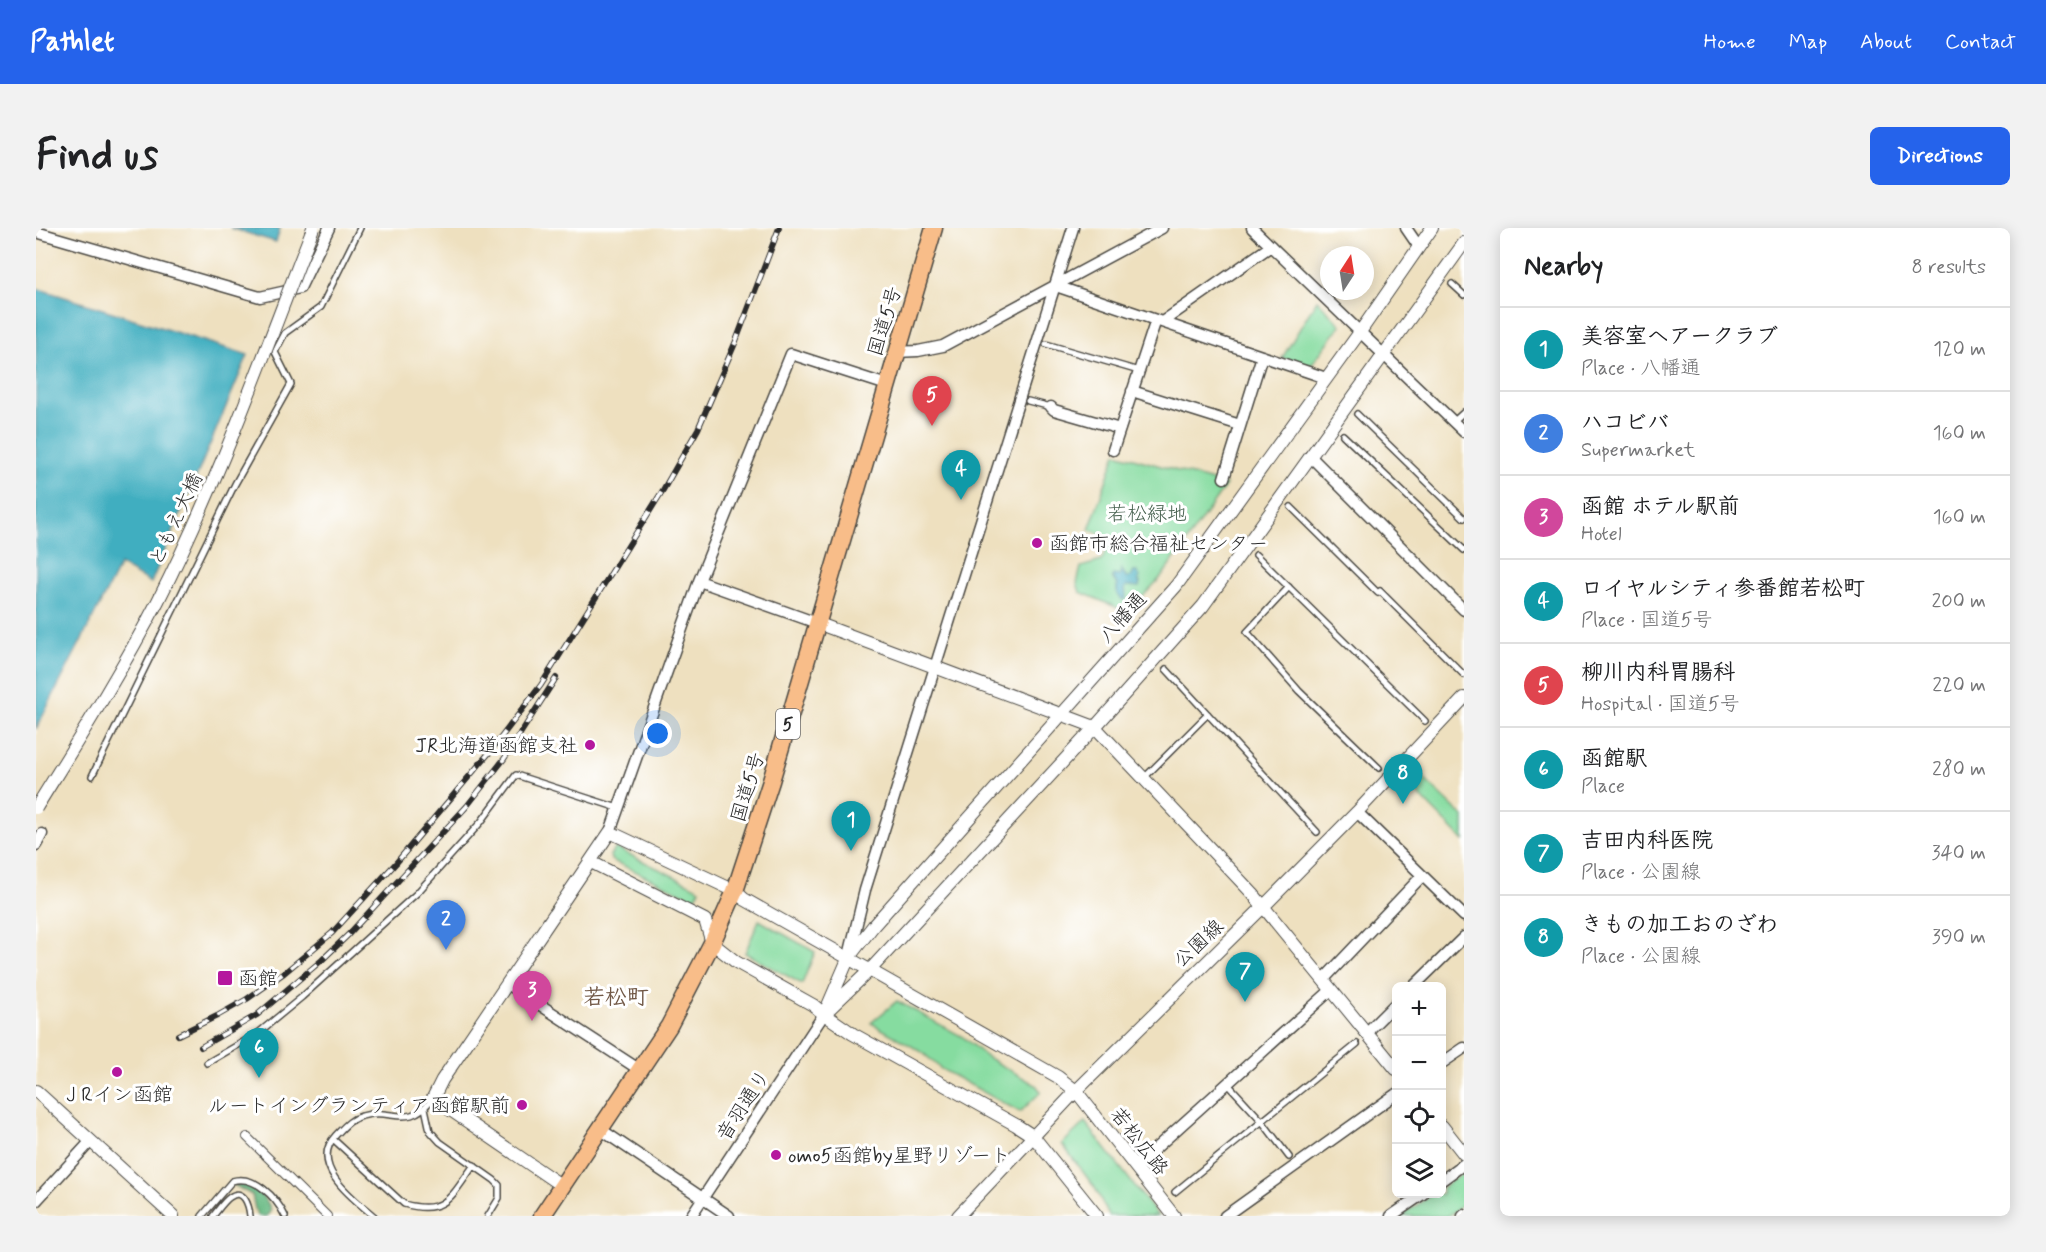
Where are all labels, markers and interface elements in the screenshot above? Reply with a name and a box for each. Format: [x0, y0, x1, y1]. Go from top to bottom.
text: Pathlet [30, 24, 114, 61]
text: Home [1704, 28, 1756, 56]
text: Map [1789, 28, 1827, 56]
text: About [1860, 28, 1912, 56]
text: Contact [1945, 28, 2016, 56]
button: Directions [1870, 127, 2010, 185]
text: Find us [36, 129, 158, 184]
north arrow [1320, 246, 1374, 300]
text: Nearby [1524, 250, 1603, 284]
text: 8 results [1912, 254, 1986, 281]
street label: 国道5号 [862, 283, 909, 360]
text: 美容室ヘアークラブ [1581, 323, 1778, 351]
text: 1 [1539, 336, 1548, 363]
text: 120 m [1933, 336, 1986, 363]
text: Place · 八幡通 [1581, 355, 1700, 382]
pin: 5 [912, 376, 952, 426]
text: ハコビバ [1581, 409, 1669, 437]
text: 2 [1539, 420, 1548, 447]
text: 160 m [1933, 420, 1986, 447]
text: Supermarket [1581, 437, 1695, 464]
pin: 4 [942, 450, 980, 500]
street label: ともえ大橋 [143, 469, 210, 571]
text: 函館 ホテル駅前 [1581, 493, 1740, 521]
park label: 若松緑地 [1107, 501, 1187, 528]
text: 3 [1539, 504, 1548, 531]
text: 160 m [1933, 504, 1986, 531]
text: Hotel [1581, 521, 1622, 548]
place label: 函館市総合福祉センター [1049, 531, 1268, 558]
marker: 函館市総合福祉センター [1030, 536, 1044, 550]
text: ロイヤルシティ参番館若松町 [1581, 575, 1865, 603]
street label: 八幡通 [1093, 587, 1153, 649]
text: 4 [1538, 588, 1549, 615]
text: 200 m [1931, 588, 1986, 615]
text: Place · 国道5号 [1581, 607, 1712, 634]
text: 柳川内科胃腸科 [1581, 659, 1735, 687]
text: 5 [1538, 672, 1550, 699]
text: 220 m [1932, 672, 1986, 699]
text: Hospital · 国道5号 [1581, 691, 1740, 718]
road number: 5 [776, 709, 800, 739]
your location [643, 719, 672, 748]
place label: JR北海道函館支社 [415, 733, 578, 760]
marker: JR北海道函館支社 [583, 738, 597, 752]
text: 函館駅 [1581, 745, 1647, 773]
street label: 国道5号 [725, 749, 772, 826]
pin: 8 [1384, 754, 1422, 804]
text: 6 [1538, 756, 1549, 783]
text: 280 m [1932, 756, 1986, 783]
text: Place [1581, 773, 1625, 800]
pin: 1 [832, 802, 870, 851]
text: 吉田内科医院 [1581, 827, 1713, 855]
text: 7 [1537, 840, 1550, 867]
text: 340 m [1931, 840, 1986, 867]
text: Place · 公園線 [1581, 859, 1700, 886]
pin: 2 [426, 900, 466, 950]
text: きもの加工おのざわ [1581, 911, 1779, 939]
street label: 公園線 [1168, 914, 1230, 974]
text: 8 [1538, 924, 1549, 951]
text: 390 m [1932, 924, 1986, 951]
text: Place · 公園線 [1581, 943, 1700, 970]
pin: 7 [1226, 952, 1264, 1002]
place label: 函館 [238, 966, 278, 993]
marker: 函館 [216, 969, 234, 987]
pin: 3 [512, 972, 552, 1021]
map controls [1392, 982, 1446, 1198]
button: + [1392, 982, 1446, 1036]
district label: 若松町 [583, 984, 649, 1012]
pin: 6 [240, 1028, 278, 1078]
button: − [1392, 1036, 1446, 1090]
marker: ＪRイン函館 [110, 1065, 124, 1079]
street label: 音羽通り [711, 1065, 777, 1147]
place label: ＪRイン函館 [61, 1082, 173, 1109]
button: locate [1392, 1090, 1446, 1144]
place label: ルートイングランティア函館駅前 [208, 1093, 510, 1120]
marker: ルートイングランティア函館駅前 [515, 1098, 529, 1112]
street label: 若松広路 [1104, 1102, 1174, 1182]
place label: omo5函館by星野リゾート [788, 1143, 1011, 1170]
button: layers [1392, 1144, 1446, 1198]
marker: omo5函館by星野リゾート [769, 1148, 783, 1162]

